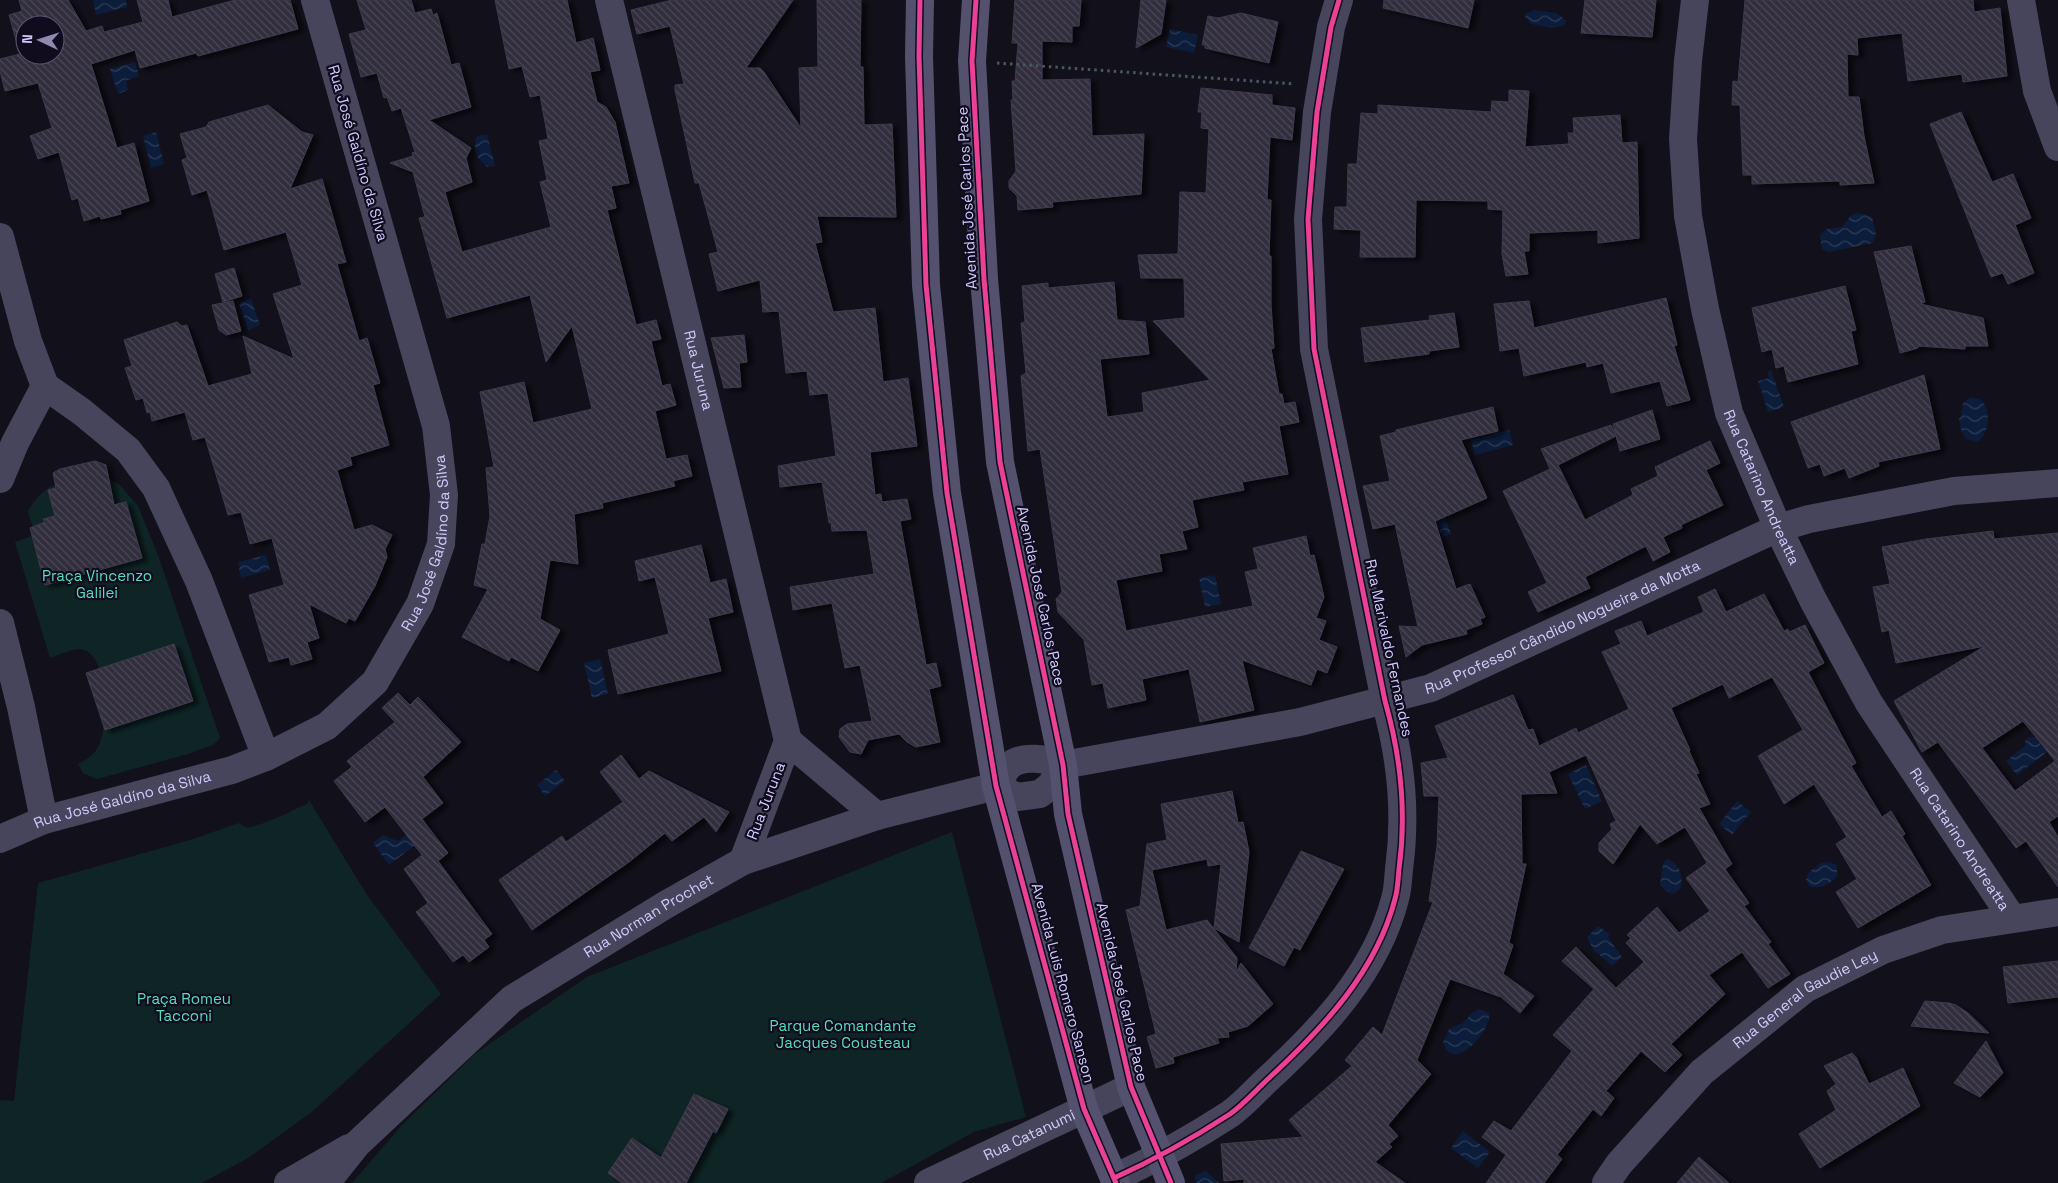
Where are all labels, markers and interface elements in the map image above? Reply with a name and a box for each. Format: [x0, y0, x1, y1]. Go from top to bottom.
north arrow [15, 15, 65, 65]
text: N [18, 34, 36, 44]
street label: Rua José Galdíno da Silva [324, 62, 393, 244]
street label: Avenida José Carlos Pace [952, 106, 981, 290]
street label: Rua Juruna [680, 328, 718, 412]
street label: Rua Catarino Andreatta [1720, 407, 1805, 568]
street label: Rua José Galdíno da Silva [396, 454, 453, 634]
street label: Avenida José Carlos Pace [1013, 504, 1070, 687]
street label: Rua Professor Cândido Nogueira da Motta [1423, 555, 1703, 698]
street label: Rua Marivaldo Fernandes [1361, 557, 1418, 738]
park label: Praça Vincenzo Galilei [42, 566, 152, 602]
street label: Rua Juruna [742, 759, 789, 842]
street label: Rua Catarino Andreatta [1906, 764, 2015, 914]
street label: Rua José Galdíno da Silva [31, 766, 213, 832]
street label: Rua Norman Prochet [580, 870, 717, 962]
street label: Avenida Luis Romero Sanson [1028, 881, 1099, 1085]
street label: Avenida José Carlos Pace [1093, 901, 1152, 1083]
street label: Rua General Gaudie Ley [1729, 944, 1880, 1052]
park label: Praça Romeu Tacconi [137, 989, 231, 1025]
park label: Parque Comandante Jacques Cousteau [770, 1016, 917, 1052]
street label: Rua Catanumi [980, 1105, 1078, 1164]

